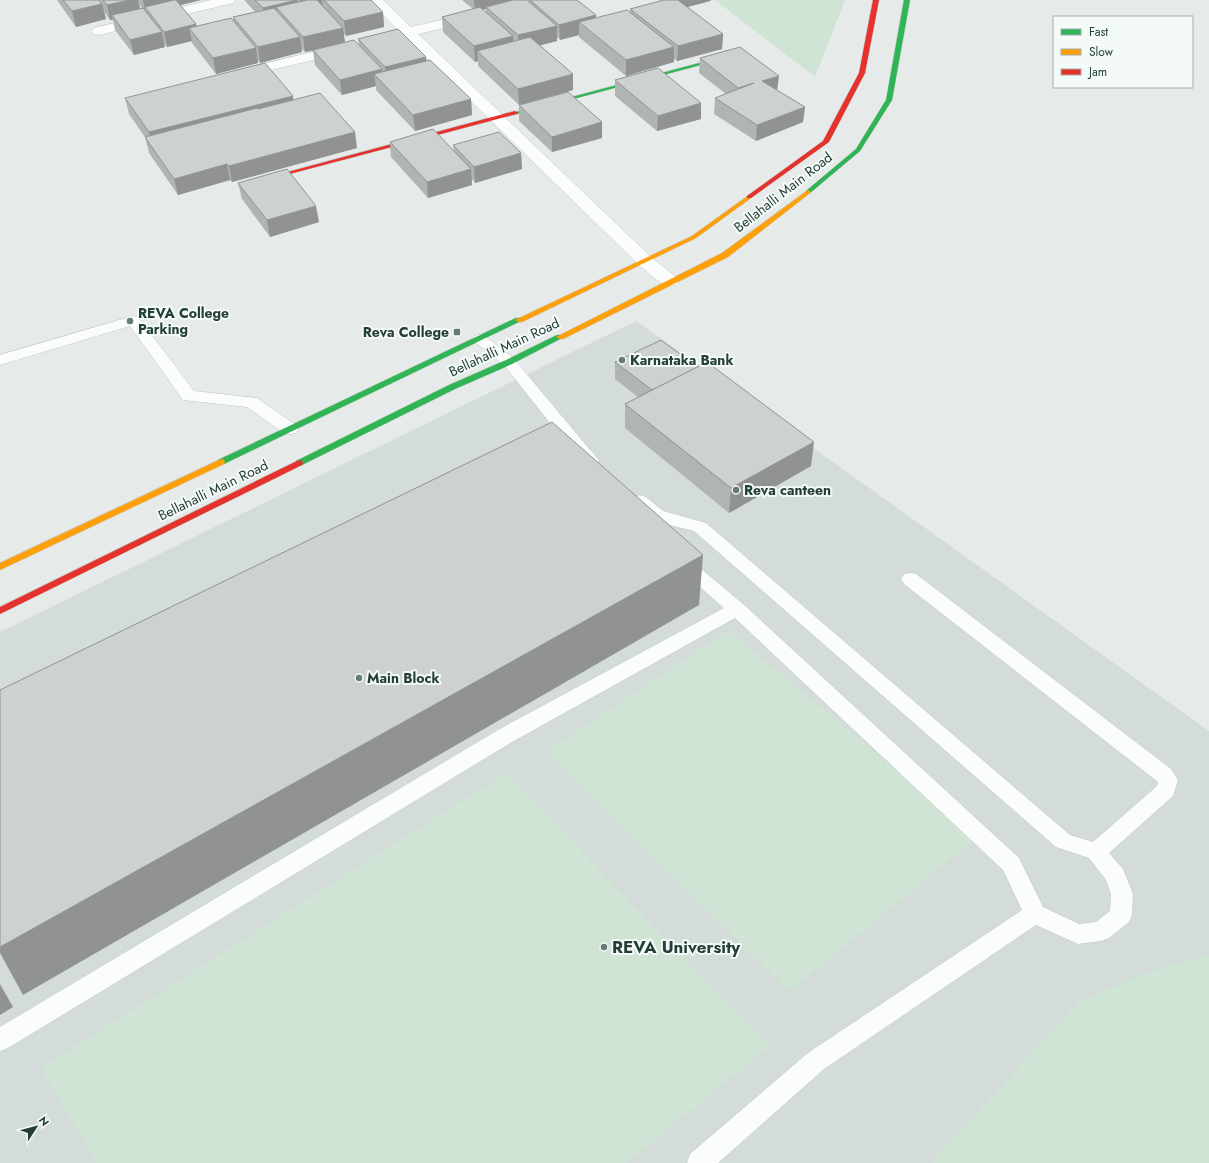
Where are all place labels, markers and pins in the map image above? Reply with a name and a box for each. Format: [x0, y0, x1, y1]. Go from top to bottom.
place label: REVA College Parking [138, 303, 229, 339]
marker: REVA College Parking [125, 316, 135, 326]
place label: Reva College [363, 322, 449, 342]
marker: Reva College [452, 327, 462, 337]
place label: Karnataka Bank [630, 350, 733, 370]
marker: Karnataka Bank [617, 355, 627, 365]
place label: Reva canteen [744, 480, 831, 500]
marker: Reva canteen [731, 485, 741, 495]
place label: Main Block [367, 668, 439, 688]
marker: Main Block [354, 673, 364, 683]
place label: REVA University [612, 935, 741, 959]
marker: REVA University [599, 942, 609, 952]

